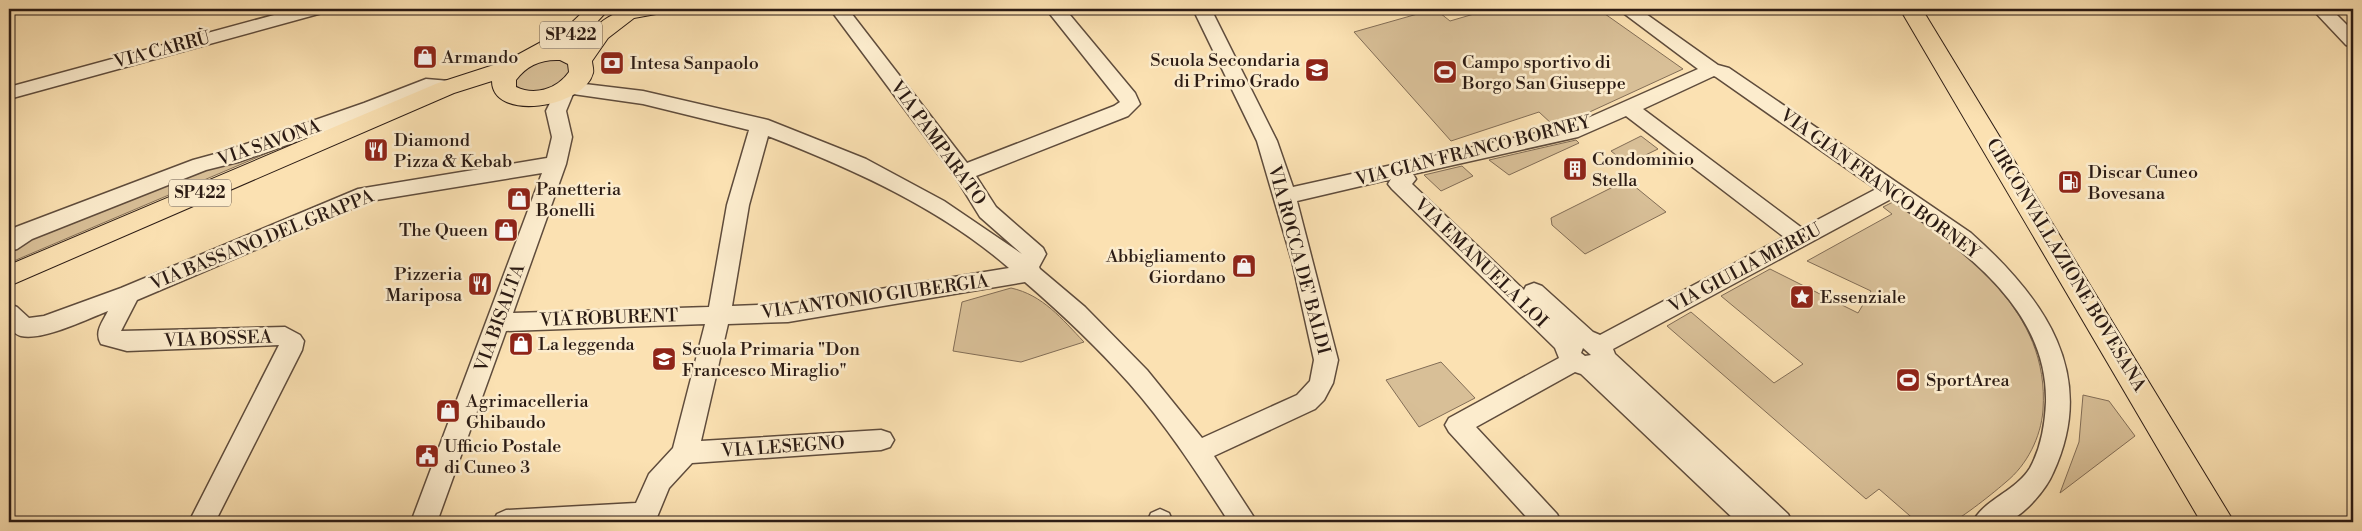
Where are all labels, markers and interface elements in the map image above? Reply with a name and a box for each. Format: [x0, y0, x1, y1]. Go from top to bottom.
road number: SP422 [540, 22, 602, 48]
street label: VIA CARRÙ [110, 26, 213, 74]
shop icon: Armando [412, 44, 438, 70]
place label: Armando [441, 46, 518, 69]
place label: Scuola Secondaria di Primo Grado [1150, 49, 1301, 93]
bank icon: Intesa Sanpaolo [599, 50, 625, 76]
place label: Campo sportivo di Borgo San Giuseppe [1461, 51, 1626, 95]
place label: Intesa Sanpaolo [630, 52, 759, 75]
school or university icon: Scuola Secondaria di Primo Grado [1304, 57, 1330, 83]
sports icon: Campo sportivo di Borgo San Giuseppe [1432, 59, 1458, 85]
street label: VIA PAMPARATO [884, 75, 991, 210]
street label: VIA GIAN FRANCO BORNEY [1775, 103, 1985, 265]
street label: VIA GIAN FRANCO BORNEY [1352, 110, 1594, 192]
street label: VIA SAVONA [214, 114, 324, 172]
place label: Diamond Pizza & Kebab [394, 129, 512, 173]
street label: CIRCONVALLAZIONE BOVESANA [1981, 134, 2151, 396]
restaurant icon: Diamond Pizza & Kebab [363, 137, 389, 163]
place label: Condominio Stella [1592, 148, 1694, 192]
building icon: Condominio Stella [1562, 156, 1588, 182]
place label: Discar Cuneo Bovesana [2087, 161, 2198, 205]
street label: VIA ROCCA DE' BALDI [1262, 162, 1335, 357]
fuel station icon: Discar Cuneo Bovesana [2057, 169, 2083, 195]
place label: Panetteria Bonelli [535, 178, 622, 222]
road number: SP422 [169, 180, 231, 207]
street label: VIA BASSANO DEL GRAPPA [146, 184, 378, 296]
shop icon: Panetteria Bonelli [506, 186, 532, 212]
street label: VIA EMANUELA LOI [1409, 193, 1553, 333]
shop icon: The Queen [493, 217, 519, 243]
street label: VIA GIULIA MEREU [1664, 218, 1826, 318]
place label: The Queen [399, 219, 488, 242]
place label: Abbigliamento Giordano [1105, 245, 1226, 289]
shop icon: Abbigliamento Giordano [1231, 253, 1257, 279]
street label: VIA BISALTA [469, 260, 530, 376]
place label: Pizzeria Mariposa [385, 263, 463, 307]
street label: VIA ANTONIO GIUBERGIA [759, 270, 991, 324]
restaurant icon: Pizzeria Mariposa [467, 271, 493, 297]
place icon: Essenziale [1789, 284, 1815, 310]
place label: Essenziale [1820, 286, 1906, 309]
street label: VIA ROBURENT [538, 304, 679, 332]
street label: VIA BOSSEA [163, 326, 273, 352]
shop icon: La leggenda [508, 331, 534, 357]
place label: La leggenda [538, 333, 636, 356]
place label: Scuola Primaria "Don Francesco Miraglio" [682, 338, 860, 382]
school or university icon: Scuola Primaria "Don Francesco Miraglio" [651, 346, 677, 372]
sports icon: SportArea [1895, 367, 1921, 393]
place label: SportArea [1926, 369, 2011, 392]
place label: Agrimacelleria Ghibaudo [465, 390, 590, 434]
shop icon: Agrimacelleria Ghibaudo [435, 398, 461, 424]
street label: VIA LESEGNO [720, 431, 845, 463]
place label: Ufficio Postale di Cuneo 3 [444, 435, 561, 479]
public building icon: Ufficio Postale di Cuneo 3 [414, 443, 440, 469]

